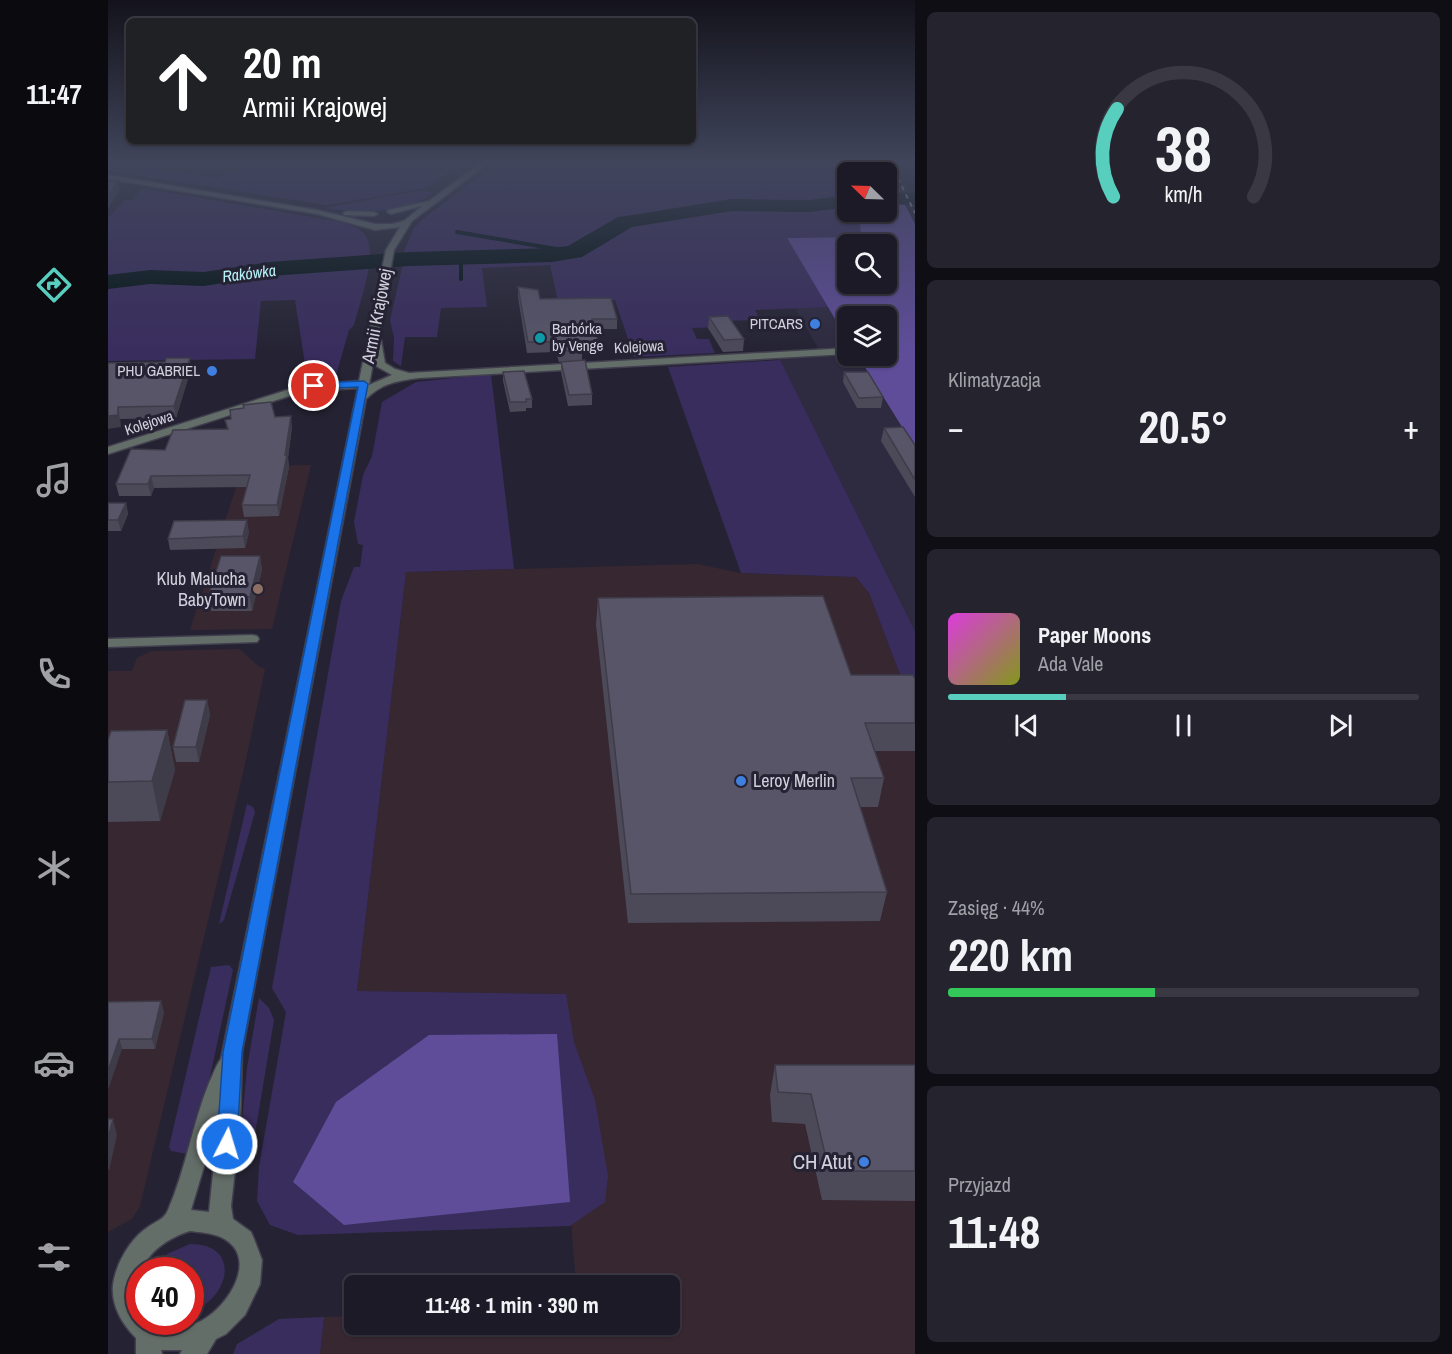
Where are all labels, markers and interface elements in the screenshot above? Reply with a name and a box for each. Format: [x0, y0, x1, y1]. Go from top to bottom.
text: 20 m [243, 35, 322, 91]
icon: ahead [144, 42, 222, 120]
text: 11:47 [26, 76, 82, 112]
text: Armii Krajowej [243, 89, 387, 125]
text: 38 [1155, 106, 1212, 190]
north arrow [837, 162, 897, 222]
map controls [837, 162, 897, 366]
text: km/h [1164, 181, 1203, 210]
button: search [837, 234, 897, 294]
water label: Rakówka [221, 259, 277, 287]
icon: directions [33, 264, 75, 306]
street label: Armii Krajowej [355, 266, 398, 366]
button: layers [837, 306, 897, 366]
place label: PITCARS [750, 313, 803, 334]
marker: PITCARS [808, 317, 822, 331]
place label: Barbórka by Venge [552, 318, 603, 356]
marker: Barbórka by Venge [533, 331, 547, 345]
street label: Kolejowa [614, 335, 665, 358]
place label: PHU GABRIEL [117, 360, 200, 381]
pin [288, 360, 339, 411]
marker: PHU GABRIEL [205, 364, 219, 378]
text: Klimatyzacja [948, 366, 1041, 393]
icon: arrive [297, 369, 330, 402]
text: 20.5° [1139, 396, 1228, 457]
street label: Kolejowa [122, 405, 176, 440]
text: − [948, 405, 964, 449]
text: + [1403, 405, 1419, 449]
icon: music [33, 459, 75, 501]
place label: Klub Malucha BabyTown [157, 566, 246, 612]
marker: Klub Malucha BabyTown [251, 582, 265, 596]
text: Paper Moons [1038, 620, 1151, 650]
text: Ada Vale [1038, 650, 1103, 677]
icon: phone [33, 653, 75, 695]
icon: previous [1010, 709, 1043, 742]
icon: pause [1167, 709, 1200, 742]
icon: next [1324, 709, 1357, 742]
place label: Leroy Merlin [753, 768, 835, 793]
marker: Leroy Merlin [734, 774, 748, 788]
icon: climate [33, 847, 75, 889]
text: Zasięg · 44% [948, 894, 1045, 921]
text: 220 km [948, 924, 1073, 985]
icon: car [33, 1042, 75, 1084]
position arrow [195, 1112, 259, 1176]
place label: CH Atut [793, 1147, 852, 1176]
marker: CH Atut [857, 1155, 871, 1169]
text: Przyjazd [948, 1171, 1011, 1198]
text: 11:48 [948, 1201, 1040, 1262]
icon: filters [33, 1236, 75, 1278]
speed limit sign: 40 [126, 1257, 204, 1335]
text: 11:48 · 1 min · 390 m [425, 1290, 599, 1320]

